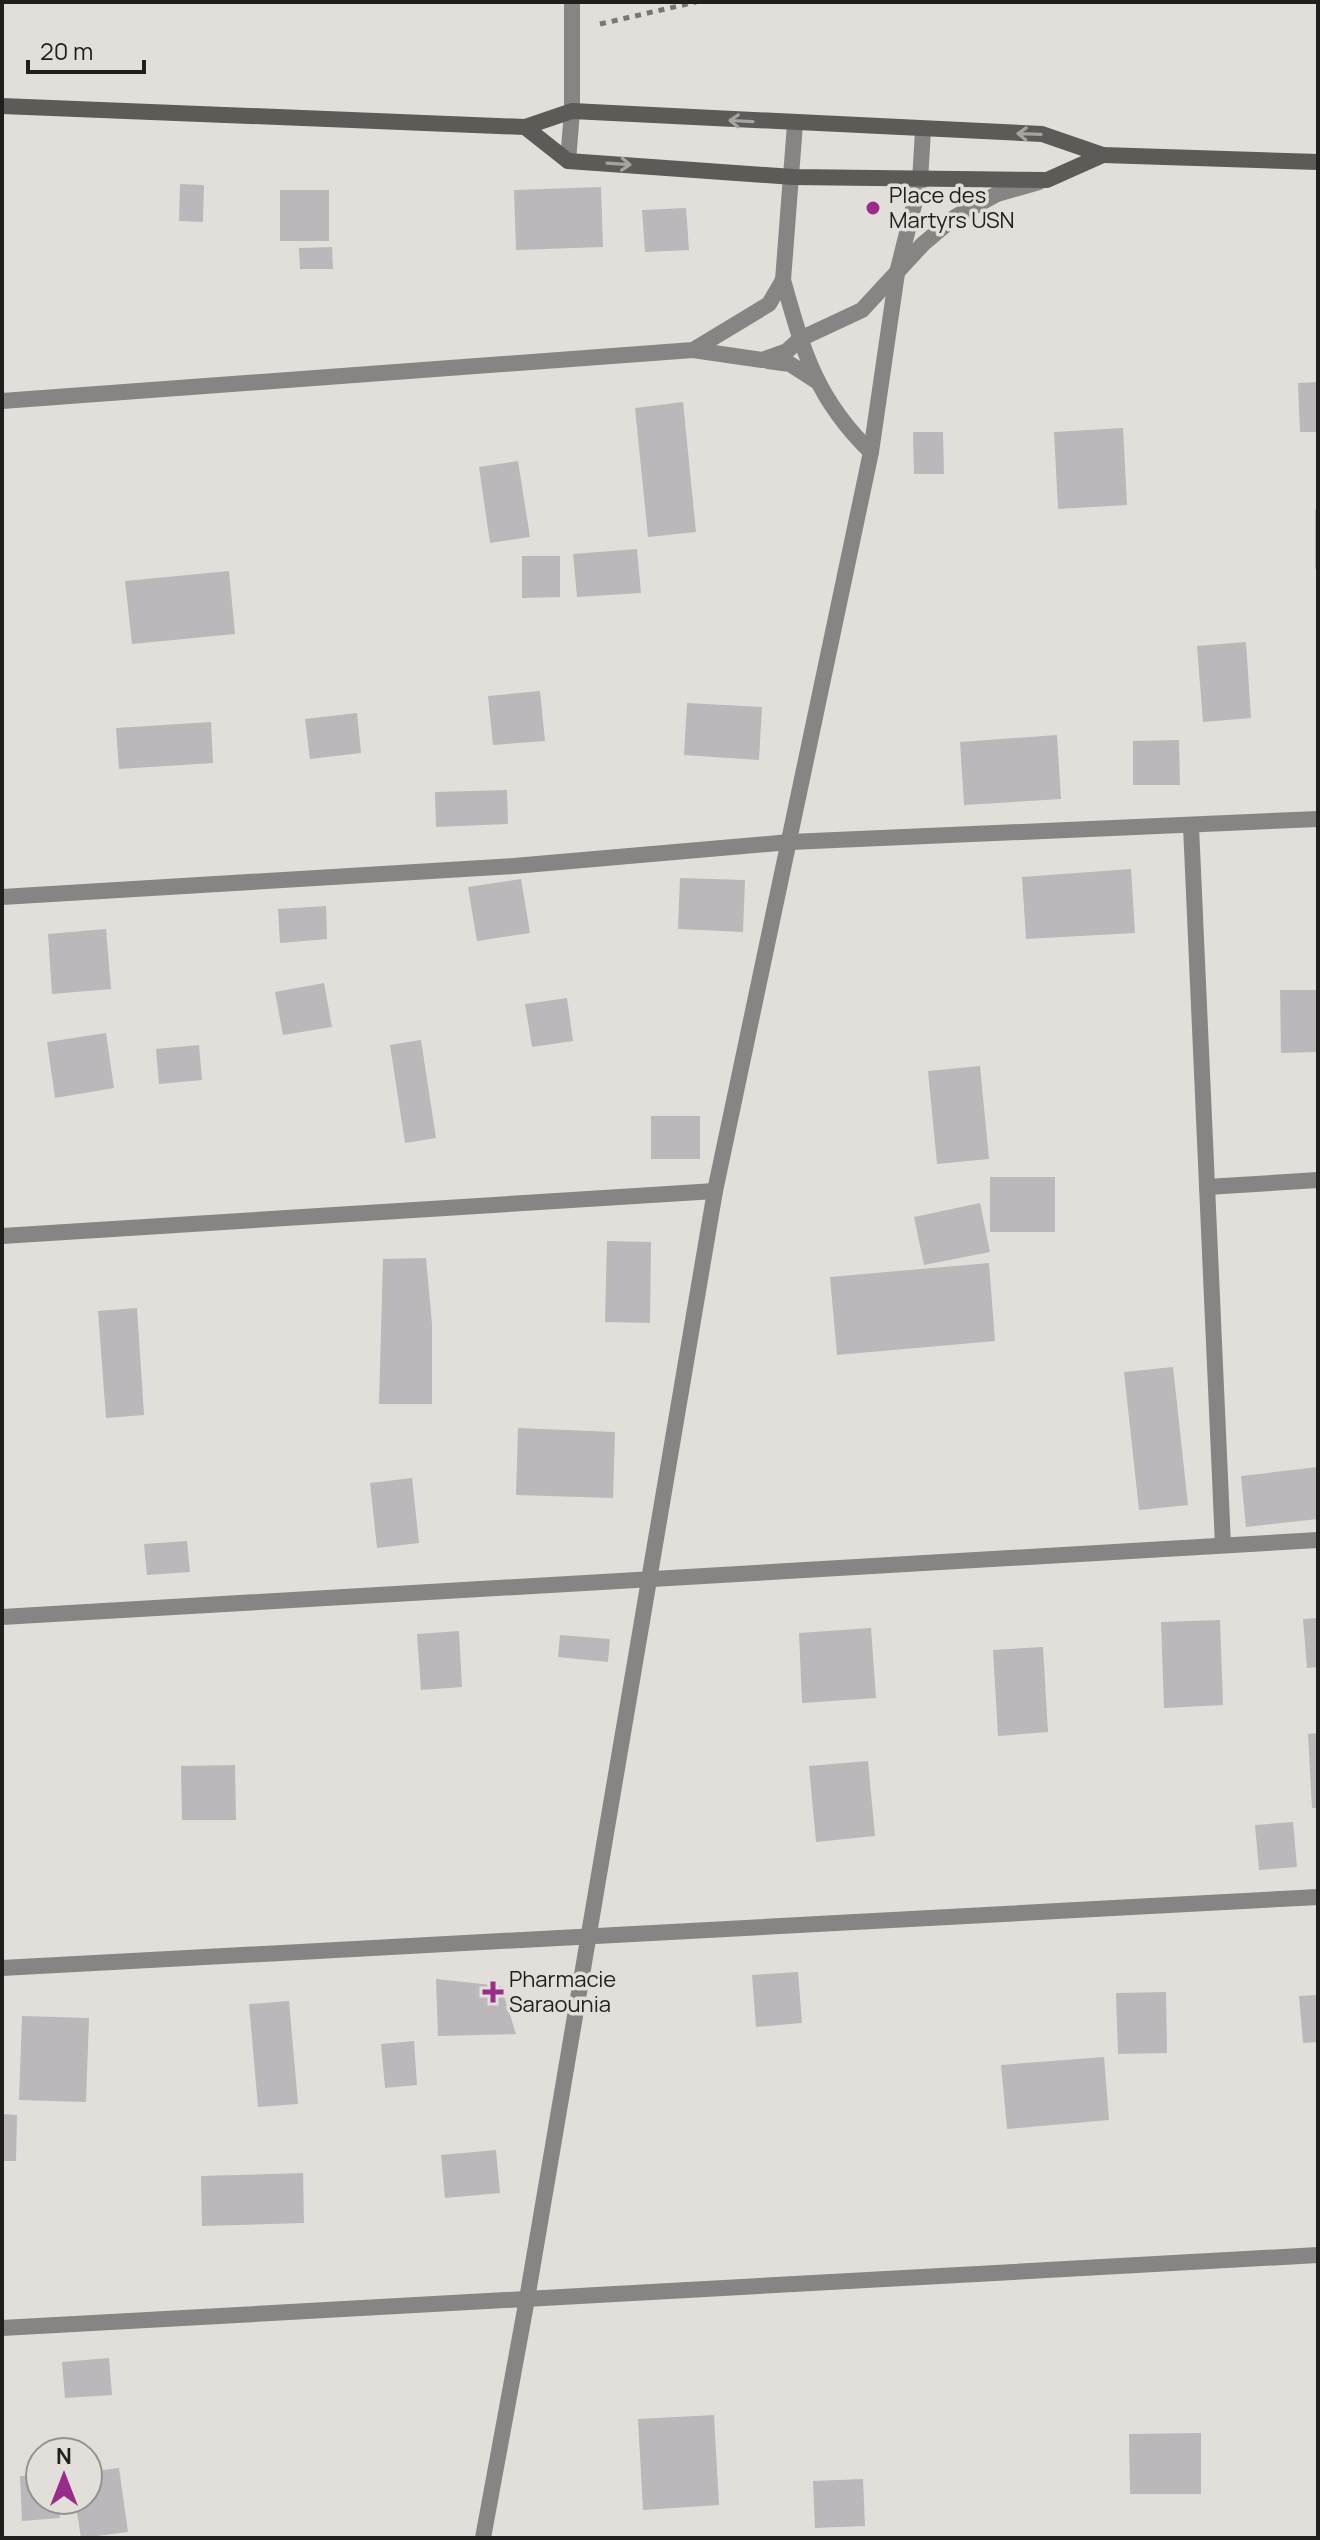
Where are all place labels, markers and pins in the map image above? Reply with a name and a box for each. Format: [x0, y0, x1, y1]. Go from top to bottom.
place label: Place des Martyrs USN [889, 180, 1015, 235]
marker: Place des Martyrs USN [864, 199, 882, 217]
place label: Pharmacie Saraounia [509, 1964, 616, 2019]
marker: Pharmacie Saraounia [484, 1983, 502, 2001]

